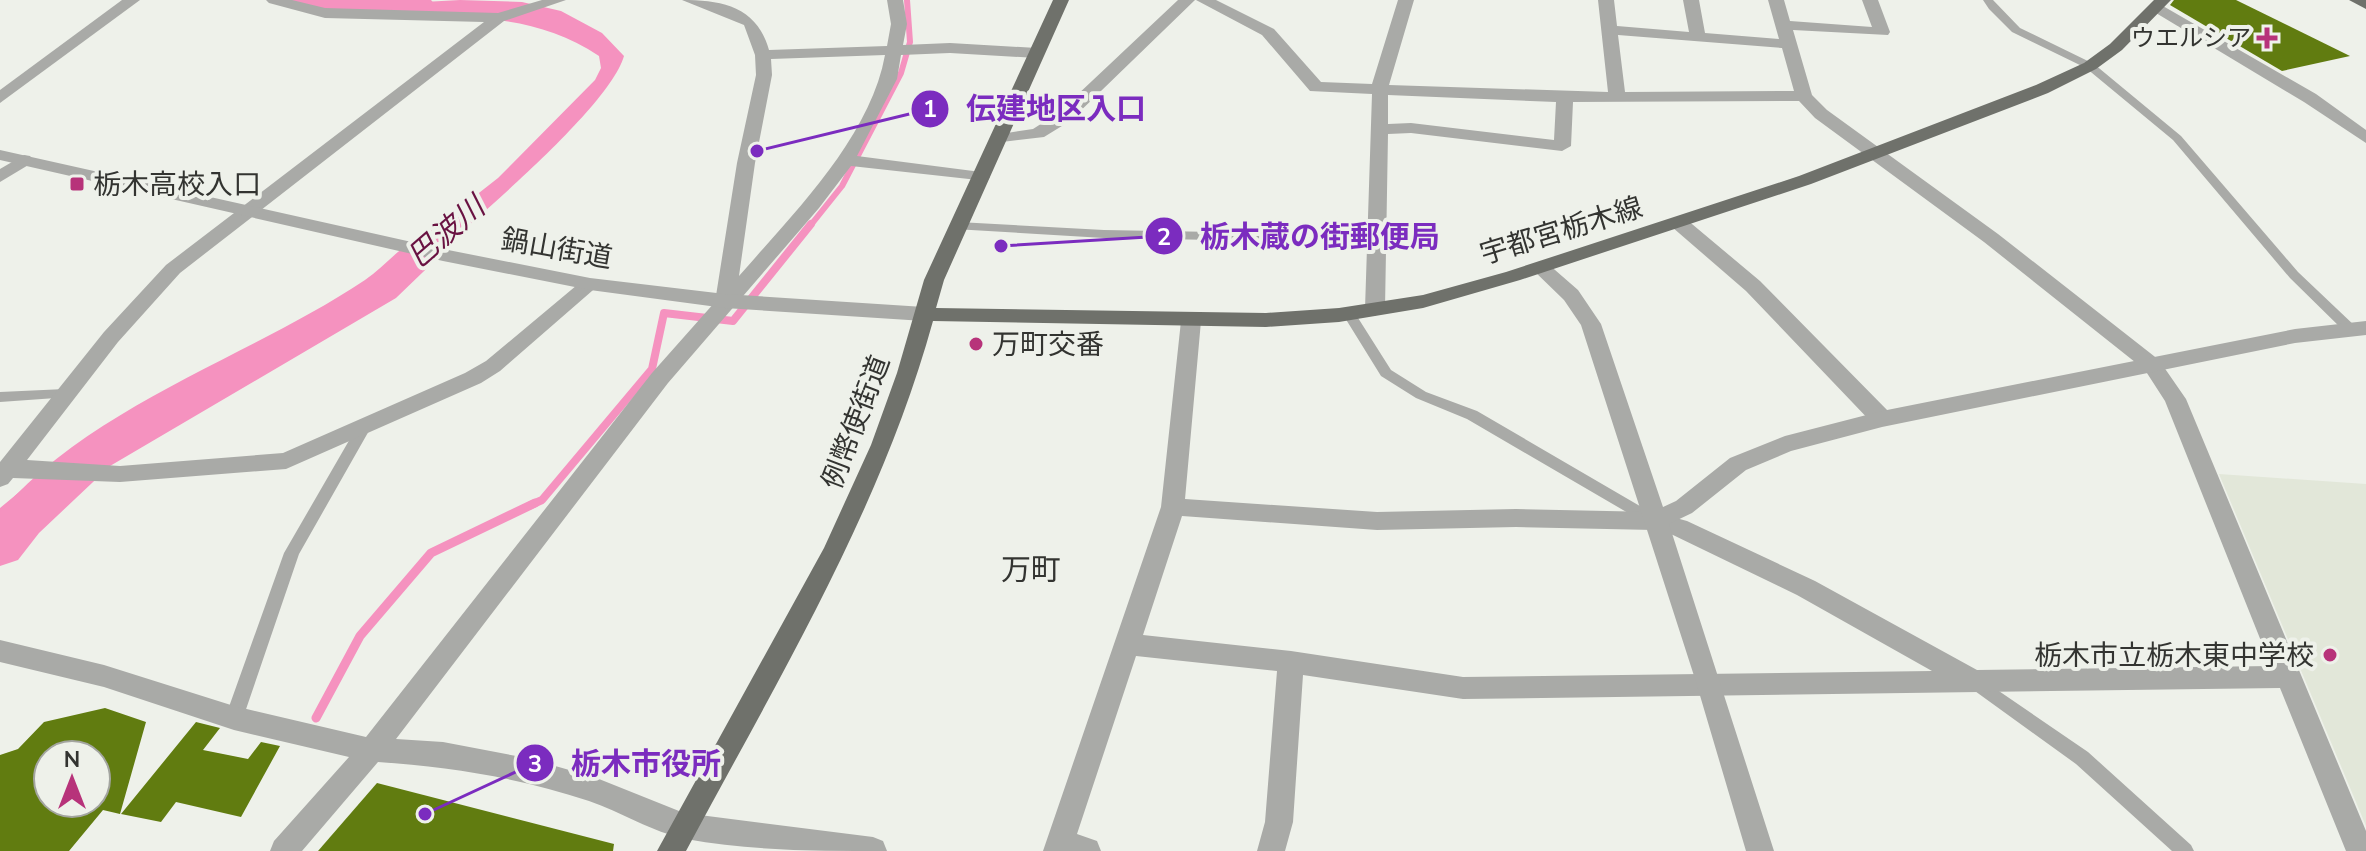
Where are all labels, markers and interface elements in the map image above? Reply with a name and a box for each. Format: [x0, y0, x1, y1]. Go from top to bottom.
place label: ウエルシア [2131, 22, 2251, 54]
marker: ウエルシア [2258, 29, 2276, 47]
callout: 伝建地区入口 [910, 82, 1162, 136]
text: 伝建地区入口 [966, 89, 1146, 130]
text: 1 [923, 93, 937, 125]
place label: 栃木高校入口 [93, 166, 261, 204]
marker: 栃木高校入口 [68, 175, 86, 193]
water label: 巴波川 [399, 185, 496, 277]
street label: 宇都宮栃木線 [1475, 188, 1647, 274]
callout: 栃木蔵の街郵便局 [1144, 209, 1456, 263]
text: 栃木蔵の街郵便局 [1200, 217, 1440, 258]
street label: 鍋山街道 [498, 221, 615, 277]
text: 2 [1157, 221, 1171, 253]
place label: 万町交番 [992, 326, 1104, 364]
marker: 万町交番 [967, 335, 985, 353]
street label: 例幣使街道 [813, 350, 899, 495]
district label: 万町 [1001, 550, 1061, 591]
place label: 栃木市立栃木東中学校 [2034, 637, 2314, 675]
marker: 栃木市立栃木東中学校 [2321, 646, 2339, 664]
callout: 栃木市役所 [515, 736, 737, 790]
north arrow [32, 739, 112, 819]
text: 栃木市役所 [571, 744, 721, 785]
text: N [64, 745, 80, 775]
text: 3 [528, 748, 542, 780]

